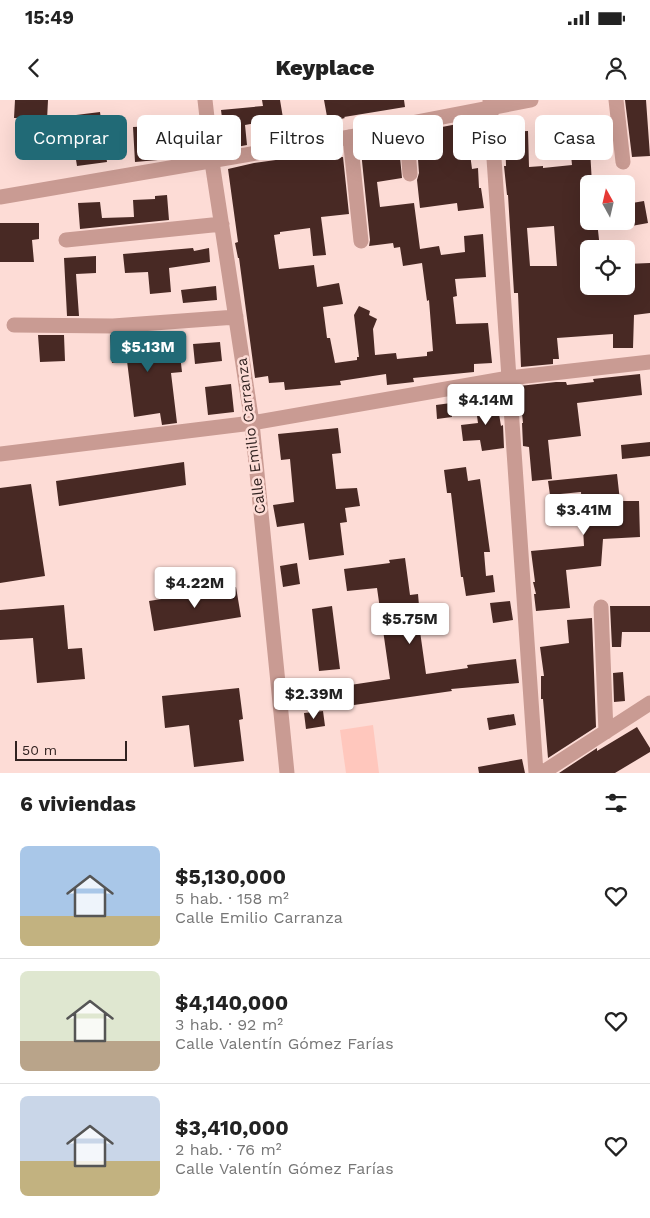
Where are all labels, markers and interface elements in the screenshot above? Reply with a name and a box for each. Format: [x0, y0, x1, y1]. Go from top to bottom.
text: 15:49 [25, 6, 74, 29]
icon: back [20, 54, 48, 82]
icon: person [602, 54, 630, 82]
text: Keyplace [275, 55, 375, 80]
chip: Comprar [15, 115, 127, 160]
chip: Alquilar [137, 115, 241, 160]
chip: Filtros [251, 115, 343, 160]
chip: Nuevo [353, 115, 443, 160]
chip: Piso [453, 115, 525, 160]
chip: Casa [535, 115, 613, 160]
north arrow [580, 175, 635, 230]
map controls [580, 175, 635, 295]
button: locate [580, 240, 635, 295]
pin: $5.13M [107, 330, 189, 373]
text: $5.13M [121, 337, 175, 356]
street label: Calle Emilio Carranza [232, 356, 270, 515]
pin: $4.14M [445, 384, 527, 426]
text: $4.14M [458, 390, 514, 409]
pin: $3.41M [543, 494, 625, 536]
text: $3.41M [556, 500, 612, 519]
pin: $4.22M [154, 566, 236, 609]
text: $4.22M [166, 573, 224, 592]
pin: $5.75M [369, 602, 451, 645]
text: $5.75M [382, 609, 438, 628]
pin: $2.39M [273, 678, 355, 720]
text: $2.39M [285, 684, 343, 703]
scale bar [15, 738, 128, 761]
text: 50 m [22, 742, 57, 758]
icon: filters [602, 789, 630, 817]
text: 6 viviendas [20, 791, 136, 816]
text: $5,130,000 [175, 864, 286, 889]
icon: home [60, 866, 120, 926]
icon: heart [602, 882, 630, 910]
text: 5 hab. · 158 m² [175, 889, 289, 908]
text: Calle Emilio Carranza [175, 908, 343, 927]
text: $4,140,000 [175, 990, 288, 1015]
icon: home [60, 991, 120, 1051]
icon: heart [602, 1007, 630, 1035]
text: 3 hab. · 92 m² [175, 1015, 283, 1034]
text: Calle Valentín Gómez Farías [175, 1034, 394, 1053]
text: $3,410,000 [175, 1115, 289, 1140]
icon: home [60, 1116, 120, 1176]
icon: heart [602, 1132, 630, 1160]
text: 2 hab. · 76 m² [175, 1140, 282, 1159]
text: Calle Valentín Gómez Farías [175, 1159, 394, 1178]

